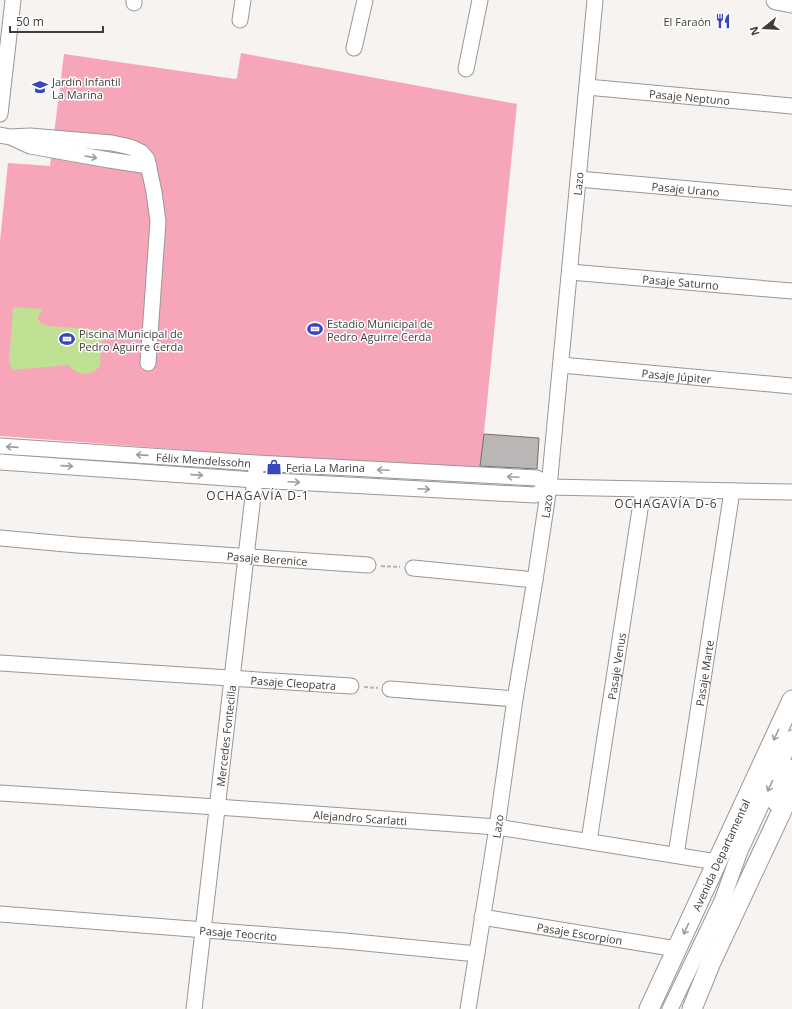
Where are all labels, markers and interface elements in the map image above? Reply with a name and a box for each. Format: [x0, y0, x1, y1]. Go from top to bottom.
scale bar [10, 8, 103, 34]
north arrow [744, 8, 784, 48]
restaurant icon: El Faraón [714, 12, 732, 30]
text: 50 m [16, 13, 44, 30]
place label: El Faraón [663, 14, 711, 29]
text: N [745, 25, 763, 38]
place label: Jardín Infantil La Marina [51, 74, 121, 102]
school or university icon: Jardín Infantil La Marina [31, 78, 49, 96]
street label: Pasaje Neptuno [648, 85, 731, 108]
one-way arrow [84, 153, 97, 161]
street label: Lazo [569, 171, 586, 196]
street label: Pasaje Urano [651, 178, 720, 199]
street label: Pasaje Saturno [642, 271, 720, 292]
place label: Estadio Municipal de Pedro Aguirre Cerda [327, 316, 433, 344]
sports icon: Estadio Municipal de Pedro Aguirre Cerda [306, 320, 324, 338]
place label: Piscina Municipal de Pedro Aguirre Cerda [79, 326, 183, 354]
sports icon: Piscina Municipal de Pedro Aguirre Cerda [58, 330, 76, 348]
street label: Pasaje Júpiter [641, 365, 712, 386]
one-way arrow [6, 443, 19, 450]
street label: Félix Mendelssohn [156, 449, 252, 470]
one-way arrow [136, 452, 149, 459]
shop icon: Feria La Marina [265, 458, 283, 476]
place label: Feria La Marina [286, 460, 365, 475]
one-way arrow [60, 463, 73, 470]
one-way arrow [377, 466, 390, 473]
one-way arrow [190, 472, 203, 479]
one-way arrow [507, 473, 520, 481]
one-way arrow [287, 478, 300, 485]
one-way arrow [417, 485, 430, 492]
district label: OCHAGAVÍA D-1 [206, 487, 310, 504]
street label: Lazo [537, 493, 555, 519]
district label: OCHAGAVÍA D-6 [614, 495, 718, 512]
street label: Pasaje Berenice [226, 548, 308, 568]
street label: Pasaje Venus [603, 632, 628, 701]
street label: Pasaje Marte [692, 639, 716, 707]
street label: Pasaje Cleopatra [250, 672, 337, 693]
street label: Mercedes Fontecilla [212, 684, 239, 787]
one-way arrow [772, 729, 779, 741]
one-way arrow [766, 780, 773, 792]
street label: Avenida Departamental [688, 796, 753, 913]
street label: Alejandro Scarlatti [313, 806, 407, 828]
street label: Lazo [488, 813, 506, 839]
street label: Pasaje Escorpion [536, 919, 624, 947]
street label: Pasaje Teocrito [199, 922, 278, 943]
one-way arrow [682, 923, 689, 935]

